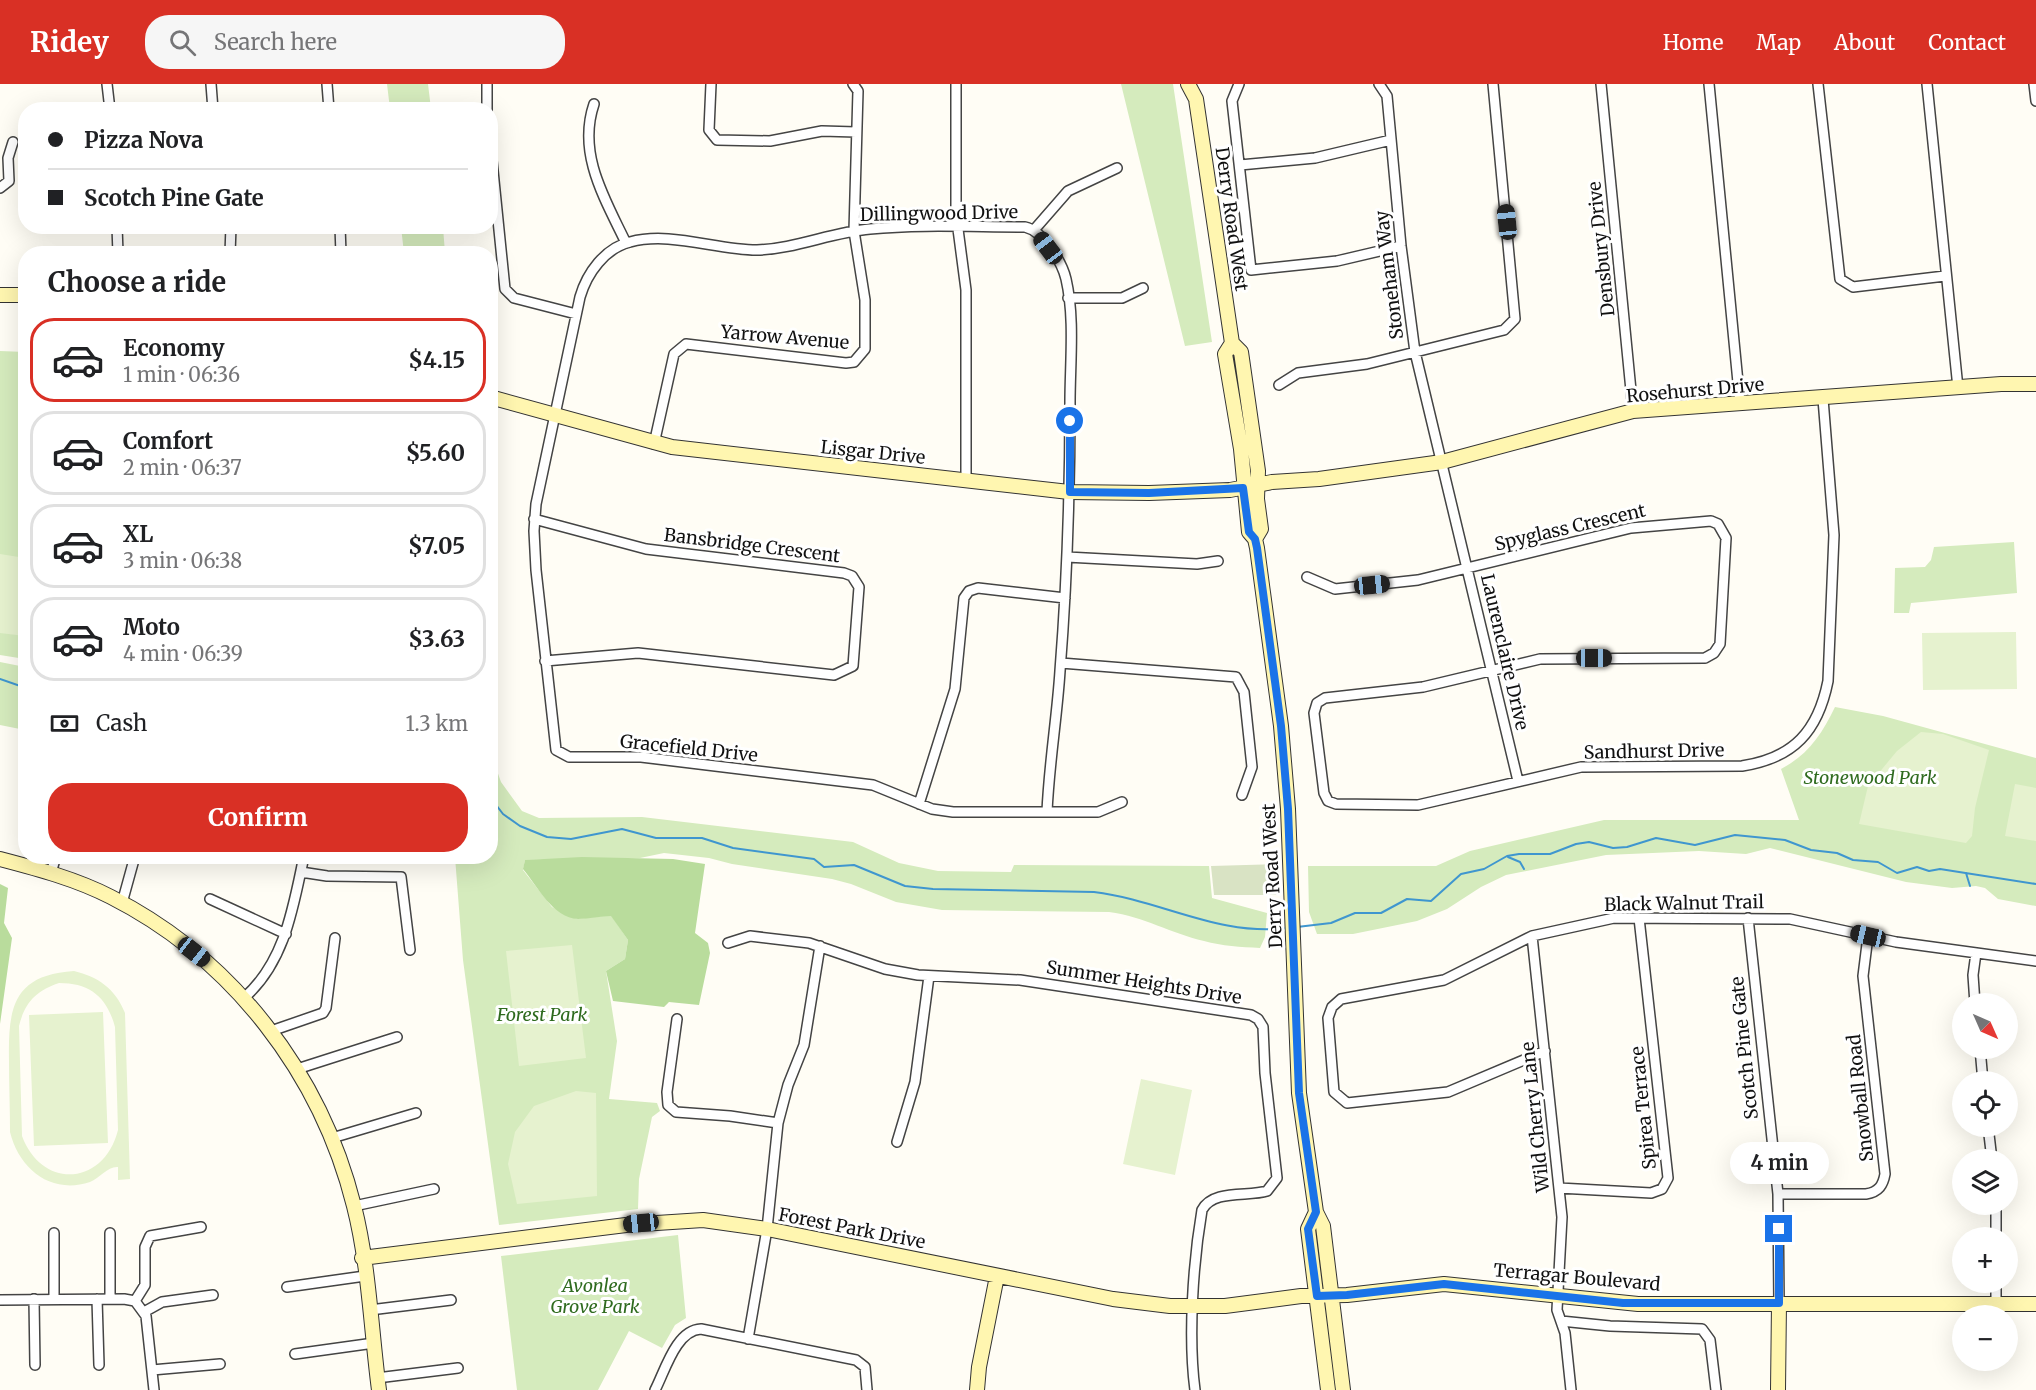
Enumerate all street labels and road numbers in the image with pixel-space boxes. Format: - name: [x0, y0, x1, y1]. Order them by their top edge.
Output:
- street label: Derry Road West: [1211, 146, 1253, 292]
- street label: Densbury Drive: [1582, 180, 1620, 318]
- street label: Dillingwood Drive: [860, 200, 1018, 226]
- street label: Stoneham Way: [1370, 209, 1408, 341]
- street label: Yarrow Avenue: [719, 320, 850, 354]
- street label: Rosehurst Drive: [1625, 373, 1765, 407]
- street label: Lisgar Drive: [820, 435, 926, 469]
- street label: Spyglass Crescent: [1492, 498, 1648, 556]
- street label: Bansbridge Crescent: [663, 523, 841, 567]
- street label: Laurenclaire Drive: [1476, 572, 1534, 732]
- street label: Gracefield Drive: [619, 729, 759, 767]
- street label: Sandhurst Drive: [1583, 738, 1725, 764]
- street label: Derry Road West: [1257, 803, 1287, 949]
- street label: Black Walnut Trail: [1604, 890, 1764, 916]
- street label: Summer Heights Drive: [1045, 955, 1243, 1009]
- street label: Scotch Pine Gate: [1725, 975, 1763, 1121]
- street label: Snowball Road: [1842, 1033, 1878, 1163]
- street label: Wild Cherry Lane: [1516, 1041, 1554, 1194]
- street label: Spirea Terrace: [1625, 1045, 1661, 1171]
- street label: Forest Park Drive: [777, 1202, 927, 1254]
- street label: Terragar Boulevard: [1493, 1258, 1662, 1296]

